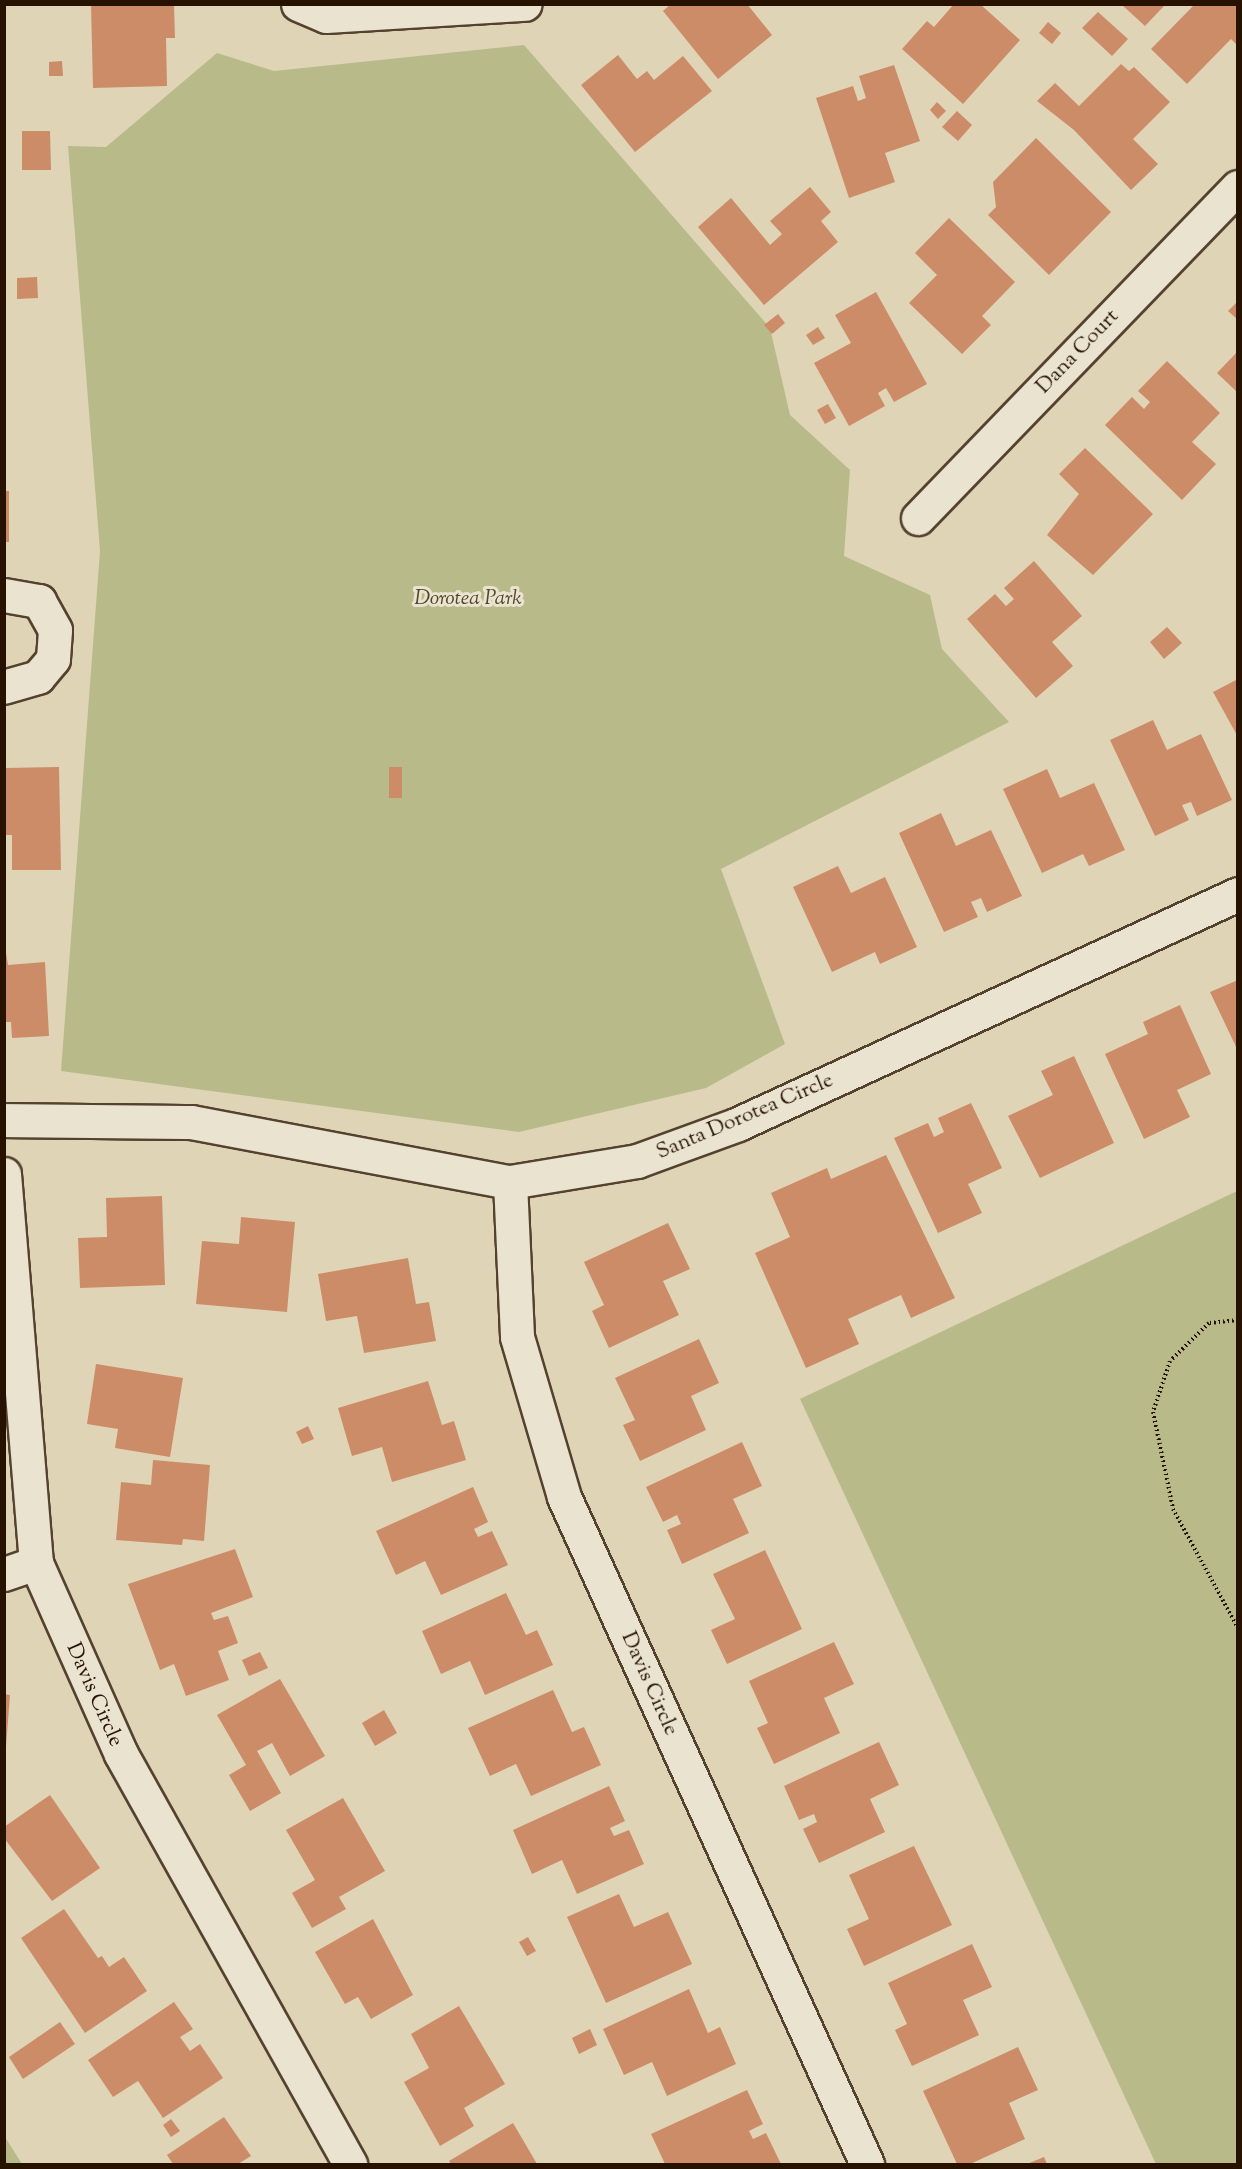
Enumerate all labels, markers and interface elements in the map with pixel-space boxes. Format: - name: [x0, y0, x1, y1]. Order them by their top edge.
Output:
- street label: Dana Court: [1031, 304, 1125, 400]
- park label: Dorotea Park: [414, 586, 522, 612]
- street label: Santa Dorotea Circle: [653, 1068, 837, 1166]
- street label: Davis Circle: [615, 1628, 683, 1740]
- street label: Davis Circle: [60, 1639, 128, 1751]

